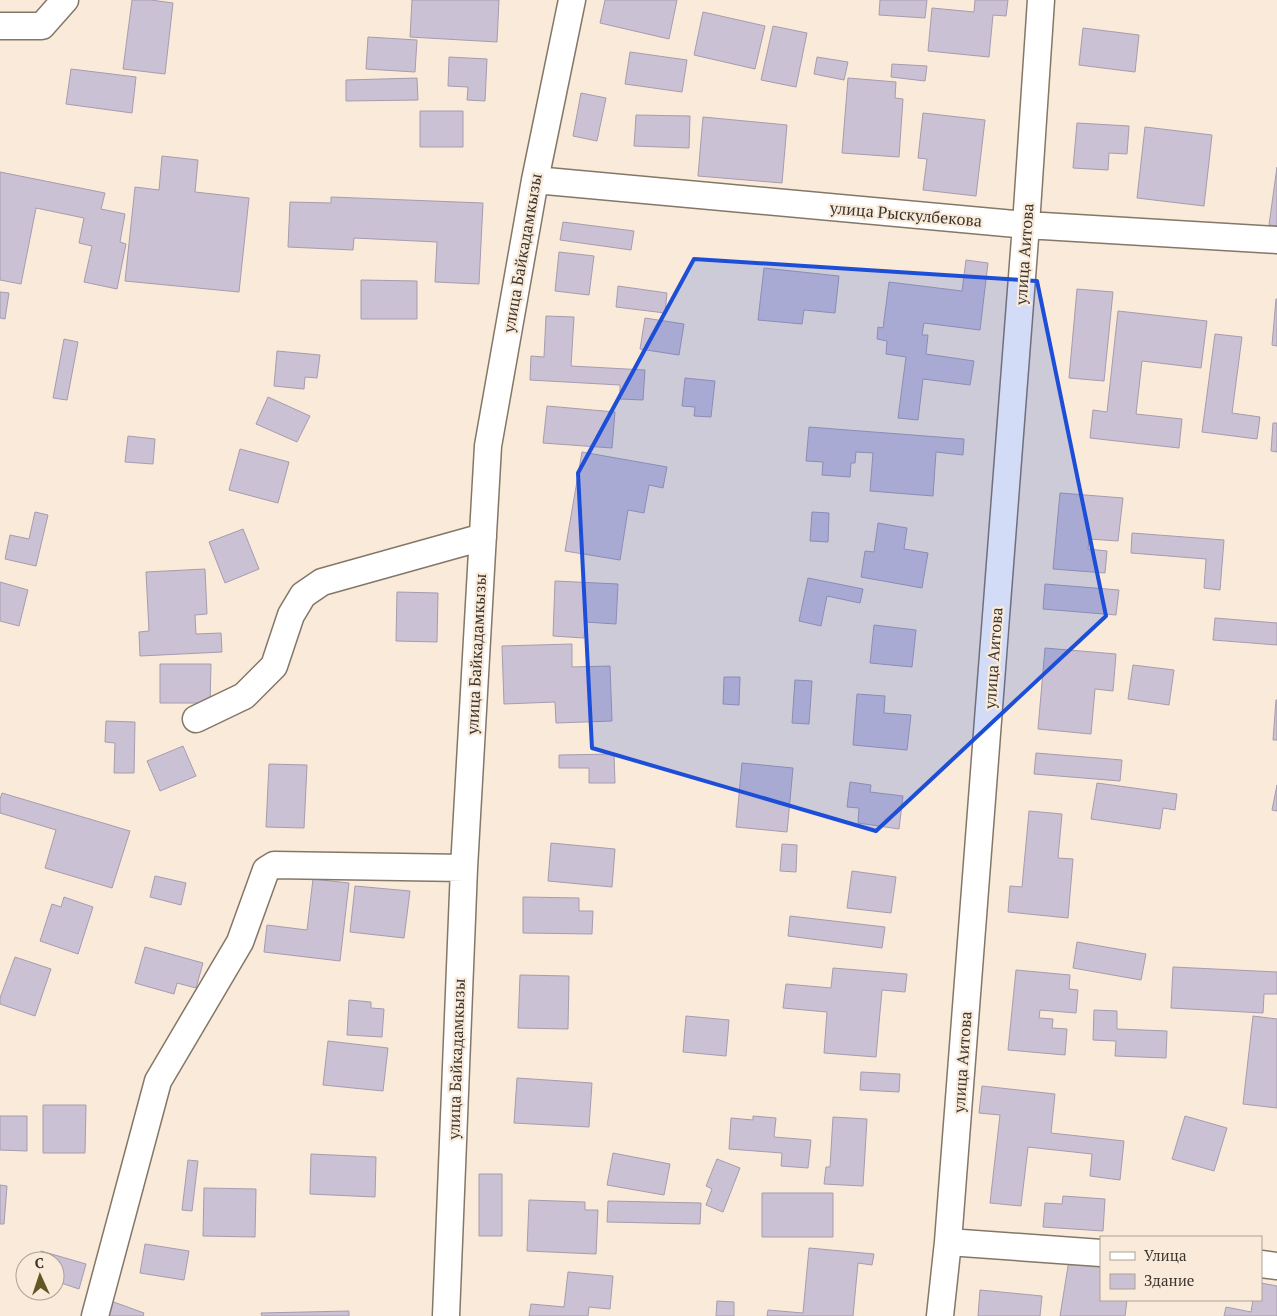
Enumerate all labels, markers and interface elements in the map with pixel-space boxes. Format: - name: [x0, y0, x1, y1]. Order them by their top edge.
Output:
- street label: улица Байкадамкызы: [497, 172, 547, 335]
- street label: улица Рыскулбекова: [828, 196, 983, 232]
- street label: улица Аитова: [1009, 203, 1039, 306]
- street label: улица Байкадамкызы: [461, 573, 491, 736]
- street label: улица Аитова: [978, 607, 1008, 710]
- street label: улица Байкадамкызы: [442, 978, 470, 1141]
- street label: улица Аитова: [947, 1011, 977, 1114]
- legend: [1100, 1236, 1262, 1301]
- text: Улица: [1144, 1245, 1187, 1265]
- north arrow: [15, 1251, 65, 1301]
- text: С: [34, 1253, 44, 1272]
- text: Здание: [1144, 1270, 1194, 1290]

